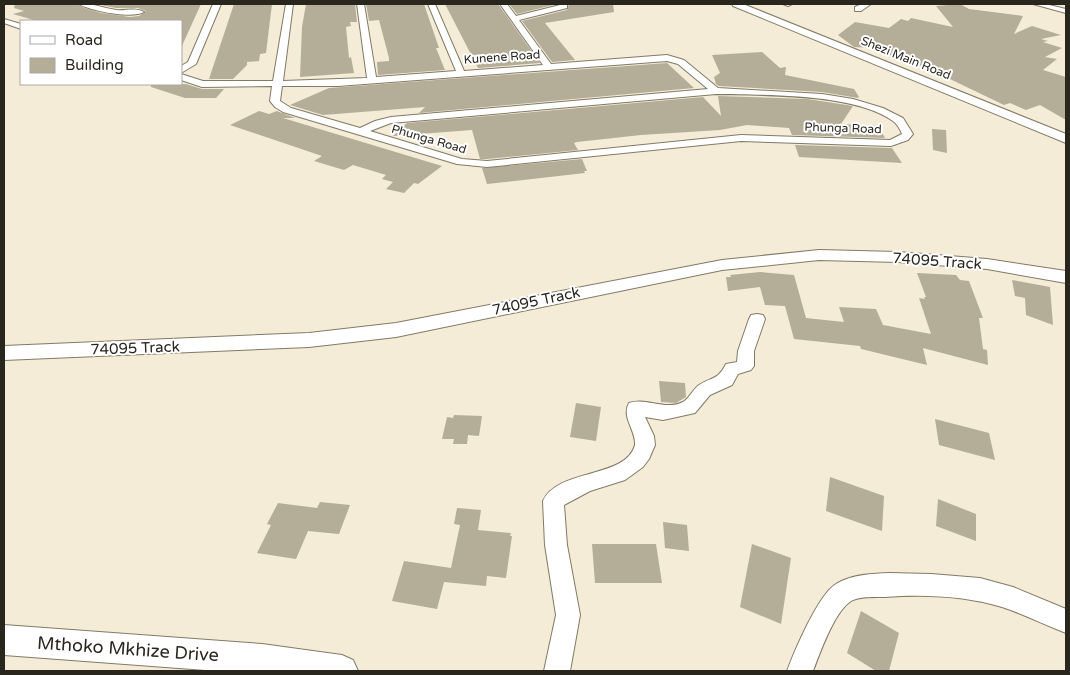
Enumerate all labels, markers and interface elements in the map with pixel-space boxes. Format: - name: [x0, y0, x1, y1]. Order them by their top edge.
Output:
- legend: [20, 20, 182, 85]
- text: Road: [65, 31, 103, 49]
- street label: Shezi Main Road: [859, 34, 953, 82]
- street label: Kunene Road: [463, 47, 541, 67]
- text: Building: [65, 56, 124, 74]
- street label: Phunga Road: [804, 120, 882, 136]
- street label: Phunga Road: [390, 122, 468, 156]
- street label: 74095 Track: [892, 249, 982, 273]
- street label: 74095 Track: [490, 283, 582, 319]
- street label: 74095 Track: [90, 337, 180, 359]
- street label: Mthoko Mkhize Drive: [37, 632, 219, 666]

